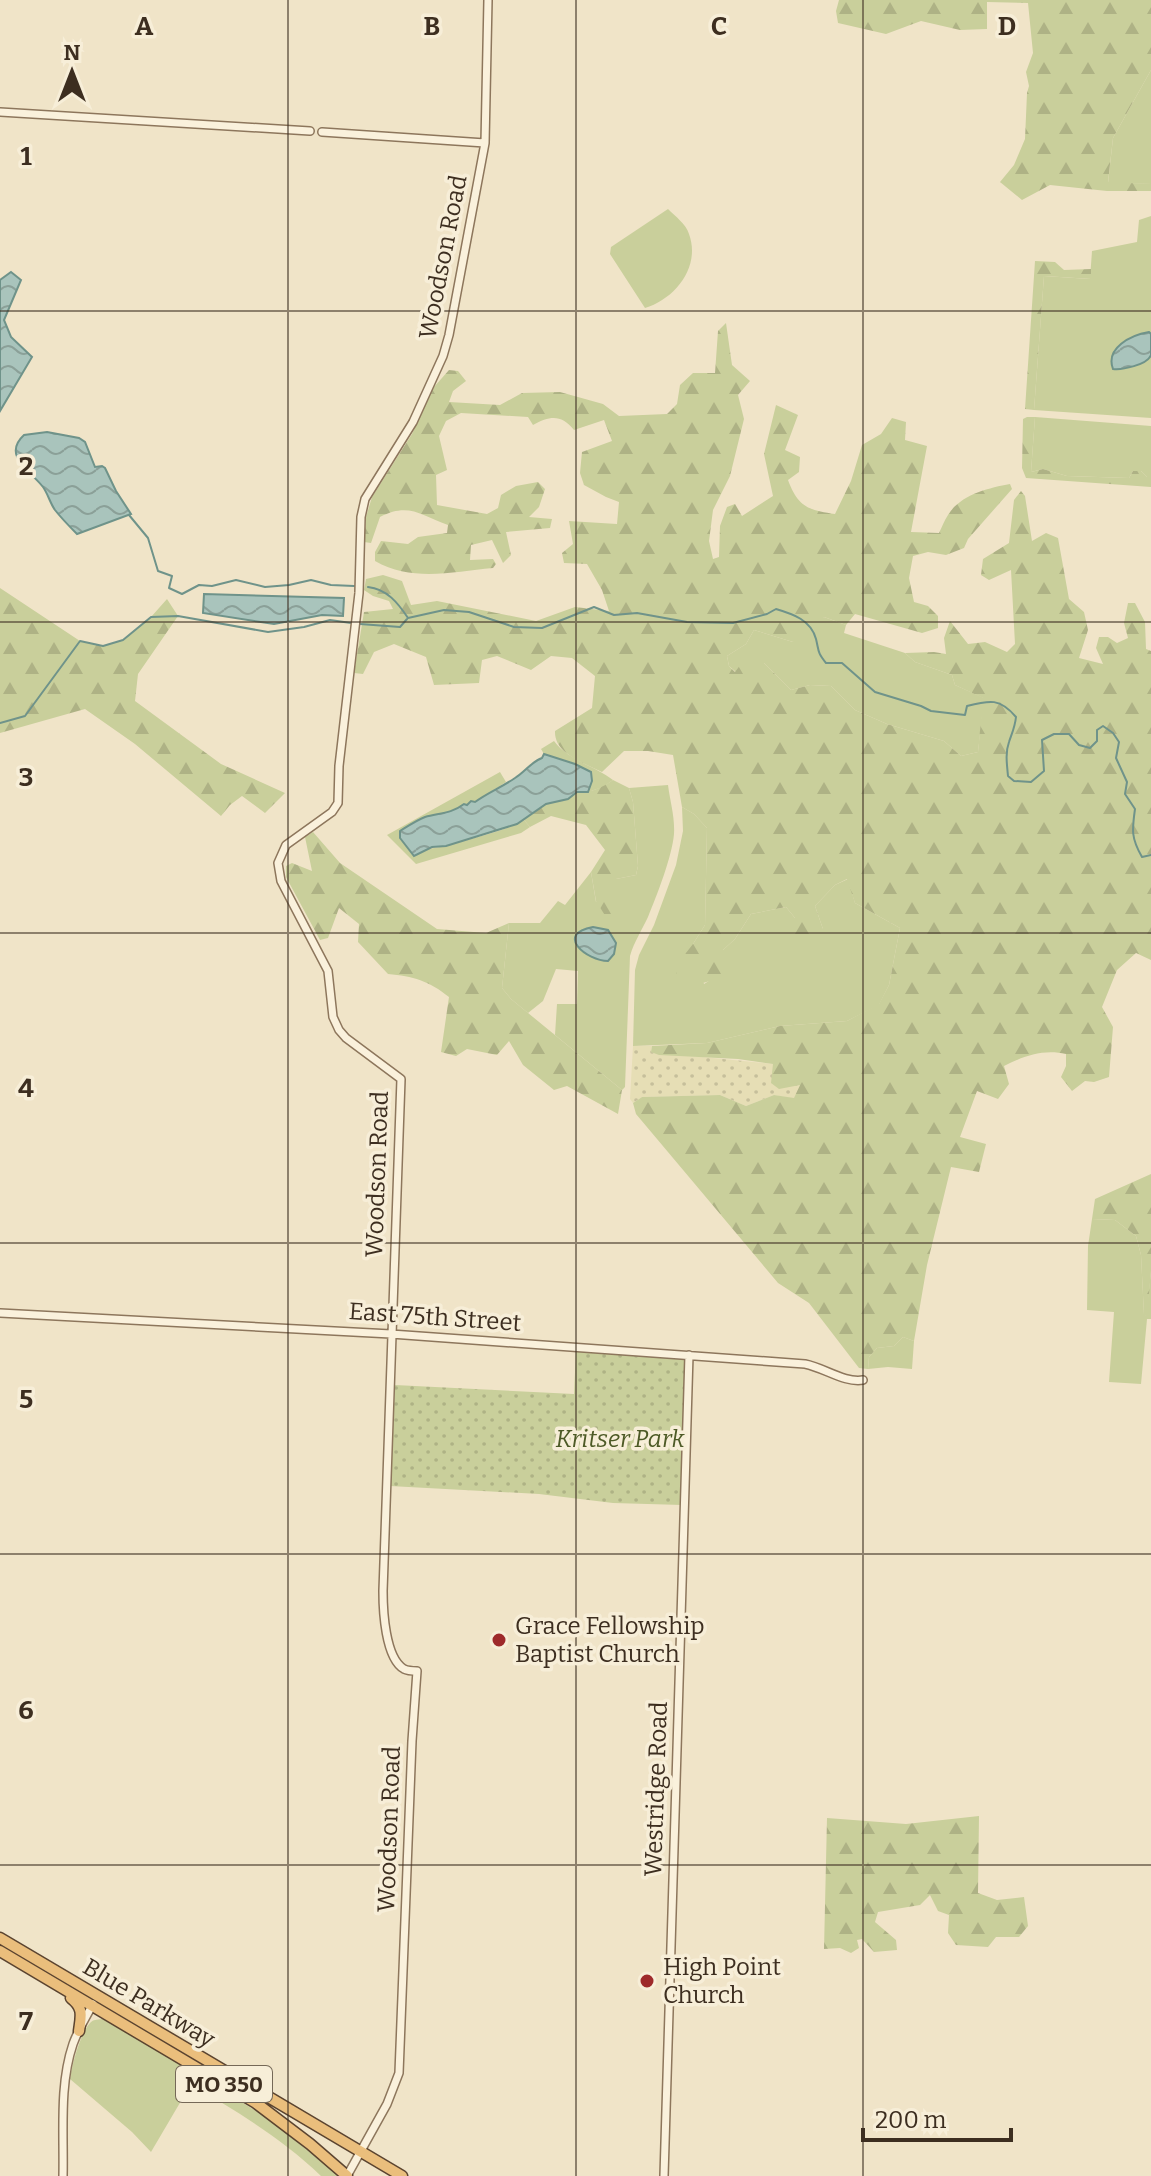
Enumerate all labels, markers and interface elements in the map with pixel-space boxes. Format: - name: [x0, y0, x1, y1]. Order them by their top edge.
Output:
- text: A: [135, 11, 154, 42]
- text: B: [424, 11, 440, 42]
- text: C: [711, 11, 727, 42]
- text: D: [998, 11, 1016, 42]
- north arrow: [32, 32, 112, 112]
- text: N: [64, 39, 81, 66]
- text: 1: [20, 141, 32, 172]
- street label: Woodson Road: [413, 173, 473, 341]
- text: 2: [19, 451, 33, 482]
- text: 3: [19, 762, 33, 793]
- text: 4: [18, 1073, 34, 1104]
- street label: Woodson Road: [360, 1090, 394, 1258]
- street label: East 75th Street: [348, 1297, 523, 1337]
- text: 5: [19, 1384, 33, 1415]
- park label: Kritser Park: [556, 1425, 685, 1453]
- place label: Grace Fellowship Baptist Church: [515, 1612, 705, 1668]
- marker: Grace Fellowship Baptist Church: [490, 1631, 508, 1649]
- text: 6: [18, 1695, 34, 1726]
- street label: Westridge Road: [639, 1701, 673, 1877]
- street label: Woodson Road: [372, 1745, 406, 1913]
- street label: Blue Parkway: [78, 1953, 220, 2054]
- place label: High Point Church: [663, 1953, 781, 2009]
- marker: High Point Church: [638, 1972, 656, 1990]
- text: 7: [19, 2006, 33, 2037]
- road number: MO 350: [176, 2066, 272, 2102]
- scale bar: [863, 2092, 1011, 2142]
- text: 200 m: [875, 2106, 947, 2134]

